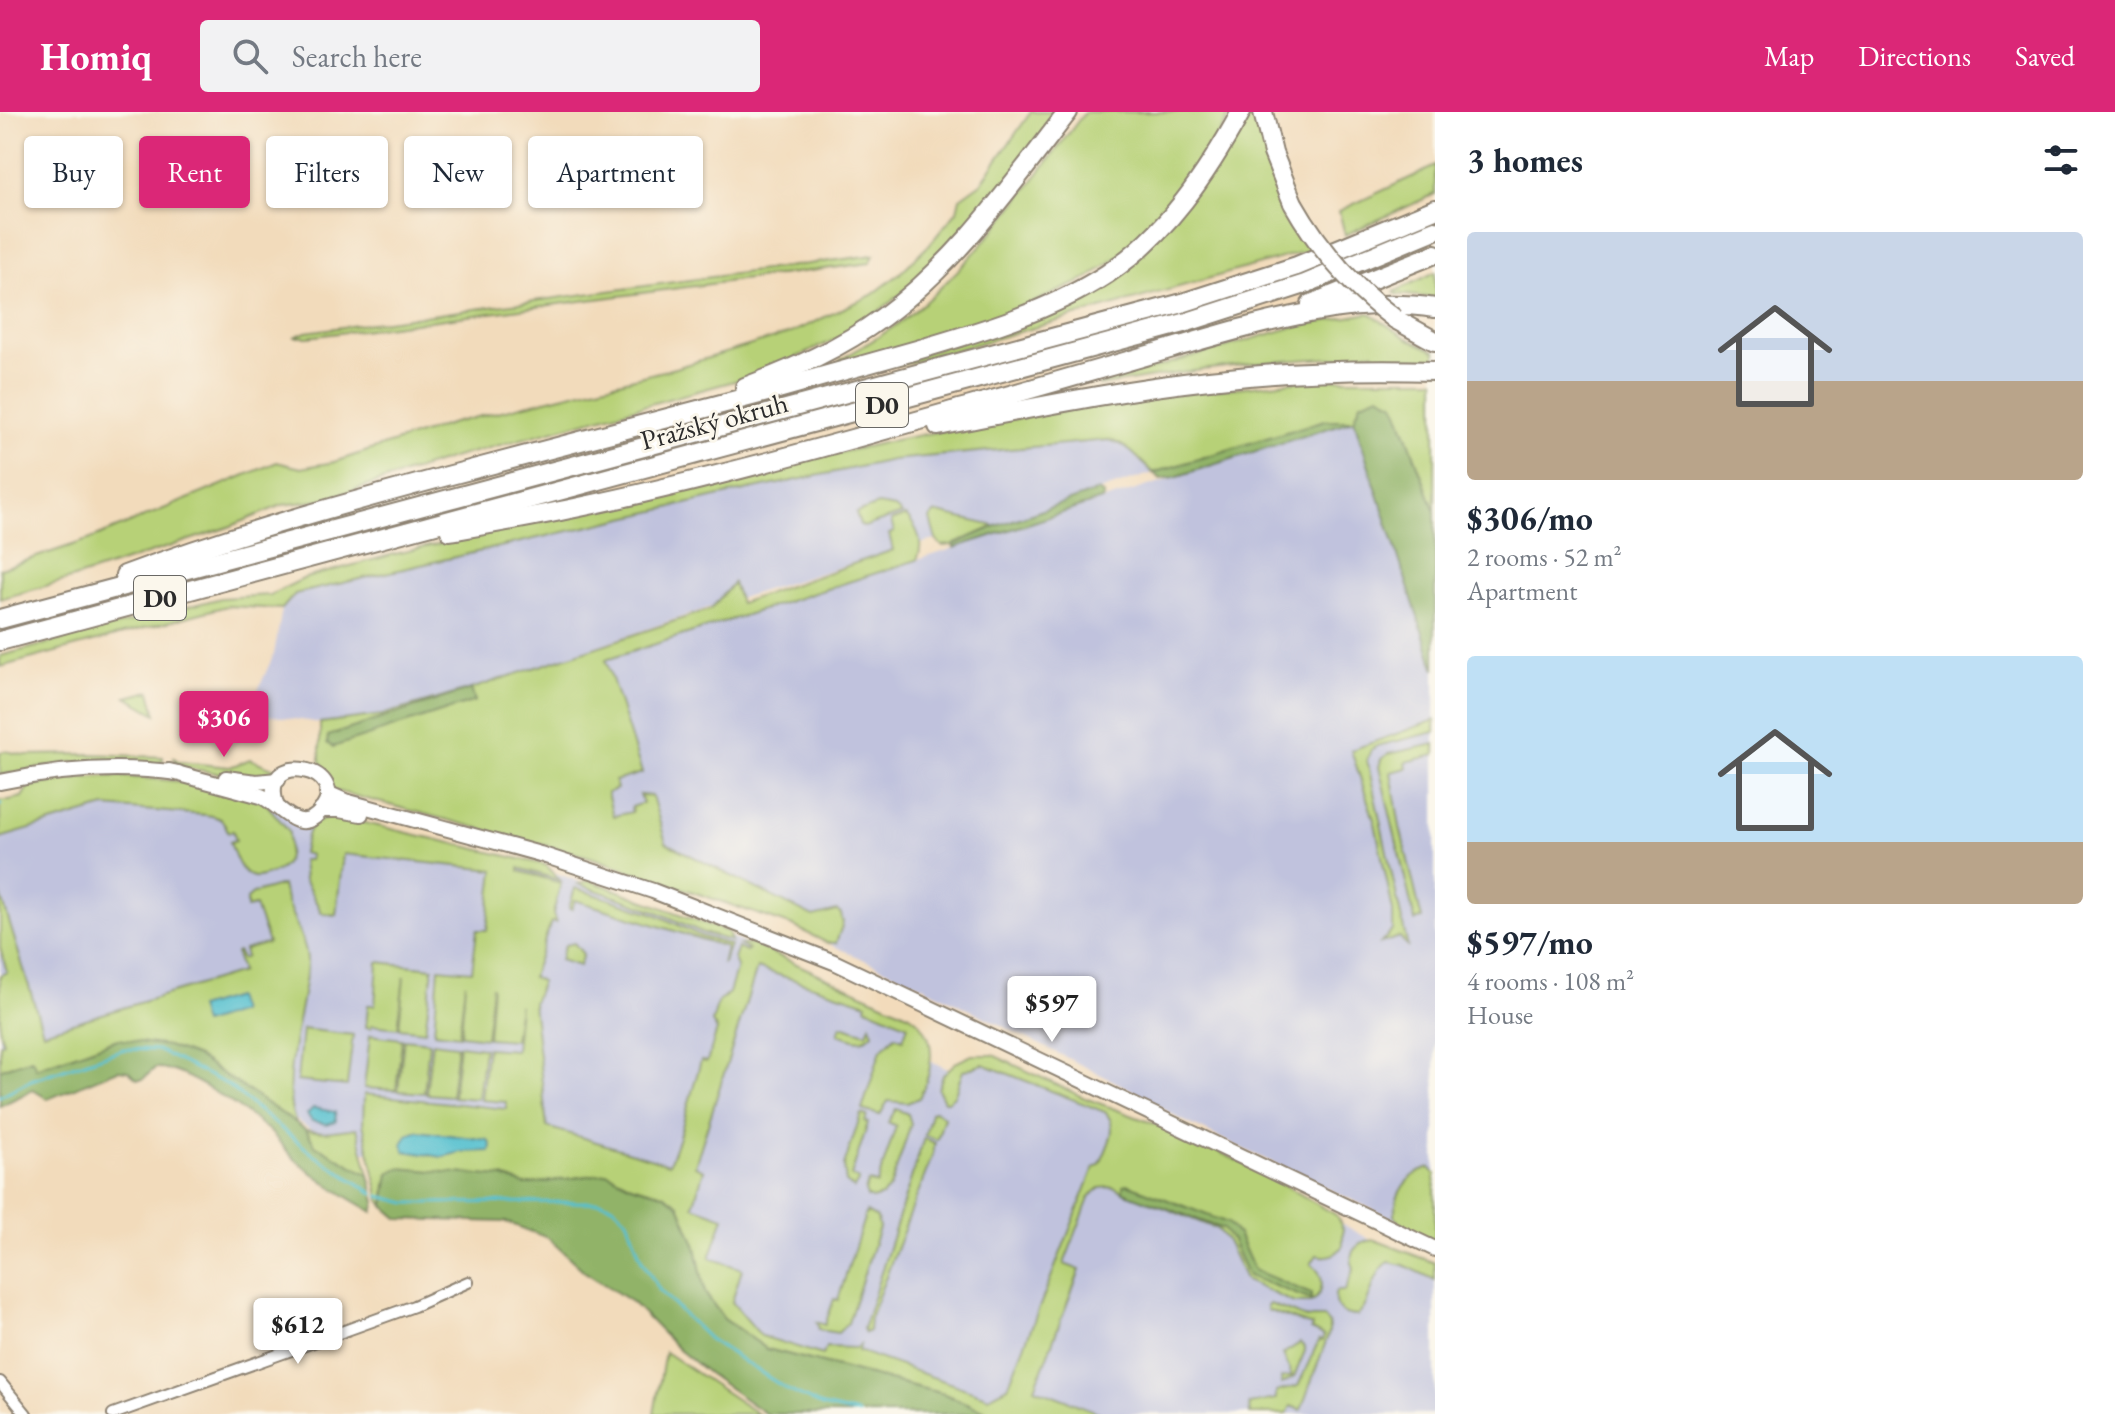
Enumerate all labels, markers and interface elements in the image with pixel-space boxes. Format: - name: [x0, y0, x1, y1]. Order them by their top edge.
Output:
- search box: [200, 20, 760, 92]
- text: Homiq: [40, 32, 152, 81]
- icon: search: [228, 34, 272, 78]
- text: Search here: [292, 37, 422, 76]
- text: Map: [1764, 38, 1814, 74]
- text: Directions: [1858, 38, 1971, 74]
- text: Saved: [2015, 38, 2075, 74]
- chip: Buy: [24, 136, 123, 208]
- chip: Rent: [139, 136, 250, 208]
- chip: Filters: [266, 136, 388, 208]
- chip: New: [404, 136, 512, 208]
- chip: Apartment: [528, 136, 703, 208]
- text: 3 homes: [1467, 138, 1583, 182]
- icon: filters: [2039, 138, 2083, 182]
- icon: home: [1703, 284, 1847, 428]
- road number: D0: [856, 383, 908, 427]
- street label: Pražský okruh: [636, 384, 792, 458]
- text: $306/mo: [1467, 496, 1593, 540]
- text: 2 rooms · 52 m²: [1467, 540, 1622, 574]
- text: Apartment: [1467, 574, 1577, 608]
- road number: D0: [134, 576, 186, 620]
- pin: $306: [177, 691, 271, 759]
- text: $306: [197, 700, 251, 734]
- icon: home: [1703, 708, 1847, 852]
- text: $597/mo: [1467, 920, 1593, 964]
- text: 4 rooms · 108 m²: [1467, 964, 1634, 998]
- pin: $597: [1005, 976, 1099, 1044]
- text: $597: [1025, 985, 1079, 1019]
- text: House: [1467, 998, 1533, 1032]
- pin: $612: [251, 1298, 345, 1366]
- text: $612: [271, 1307, 325, 1341]

